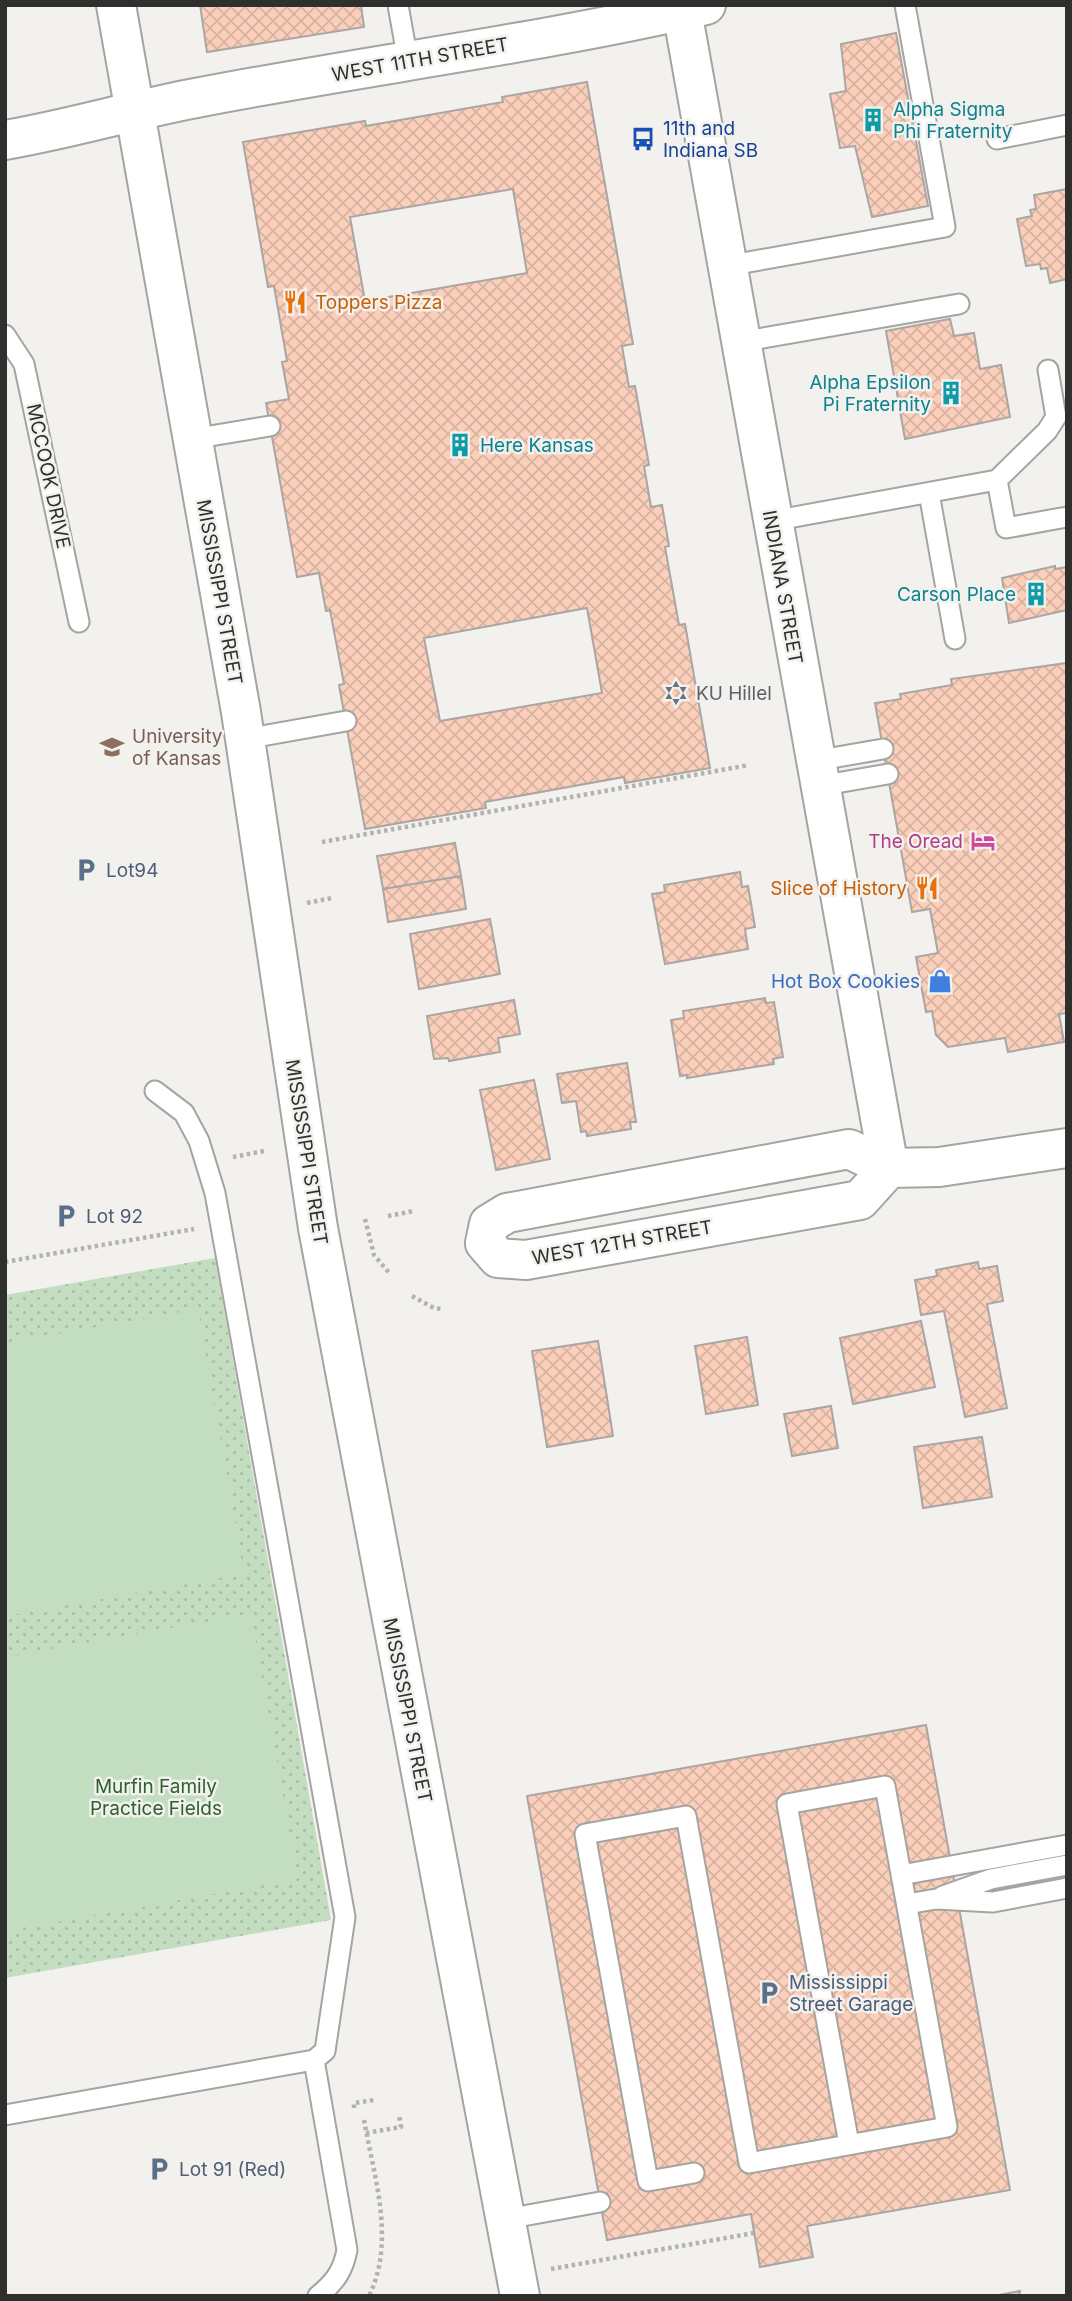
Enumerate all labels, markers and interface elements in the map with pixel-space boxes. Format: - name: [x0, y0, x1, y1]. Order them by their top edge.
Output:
- street label: WEST 11TH STREET: [330, 33, 510, 86]
- place label: Alpha Sigma Phi Fraternity: [893, 98, 1013, 143]
- building icon: Alpha Sigma Phi Fraternity: [859, 106, 887, 134]
- place label: 11th and Indiana SB: [663, 117, 758, 162]
- bus stop icon: 11th and Indiana SB: [629, 125, 657, 153]
- restaurant icon: Toppers Pizza: [281, 288, 309, 316]
- place label: Toppers Pizza: [315, 291, 442, 314]
- place label: Alpha Epsilon Pi Fraternity: [810, 371, 931, 416]
- building icon: Alpha Epsilon Pi Fraternity: [937, 379, 965, 407]
- street label: MCCOOK DRIVE: [22, 401, 75, 551]
- building icon: Here Kansas: [446, 431, 474, 459]
- place label: Here Kansas: [480, 434, 594, 457]
- street label: MISSISSIPPI STREET: [192, 498, 247, 687]
- street label: INDIANA STREET: [758, 508, 807, 666]
- building icon: Carson Place: [1022, 580, 1050, 608]
- place label: Carson Place: [897, 583, 1016, 606]
- synagogue icon: KU Hillel: [662, 679, 690, 707]
- place label: KU Hillel: [696, 682, 772, 705]
- place label: University of Kansas: [132, 725, 223, 770]
- school or university icon: University of Kansas: [98, 733, 126, 761]
- hotel icon: The Oread: [969, 827, 997, 855]
- place label: The Oread: [868, 830, 963, 853]
- parking icon: Lot94: [72, 856, 100, 884]
- place label: Lot94: [106, 859, 158, 882]
- restaurant icon: Slice of History: [913, 874, 941, 902]
- place label: Slice of History: [770, 877, 907, 900]
- shop icon: Hot Box Cookies: [926, 967, 954, 995]
- place label: Hot Box Cookies: [771, 970, 920, 993]
- street label: MISSISSIPPI STREET: [280, 1058, 333, 1247]
- parking icon: Lot 92: [52, 1202, 80, 1230]
- place label: Lot 92: [86, 1205, 143, 1228]
- street label: WEST 12TH STREET: [530, 1215, 714, 1270]
- street label: MISSISSIPPI STREET: [378, 1616, 437, 1804]
- park label: Murfin Family Practice Fields: [90, 1775, 222, 1820]
- place label: Mississippi Street Garage: [789, 1971, 913, 2016]
- parking icon: Mississippi Street Garage: [755, 1979, 783, 2007]
- parking icon: Lot 91 (Red): [145, 2155, 173, 2183]
- place label: Lot 91 (Red): [179, 2158, 286, 2181]

